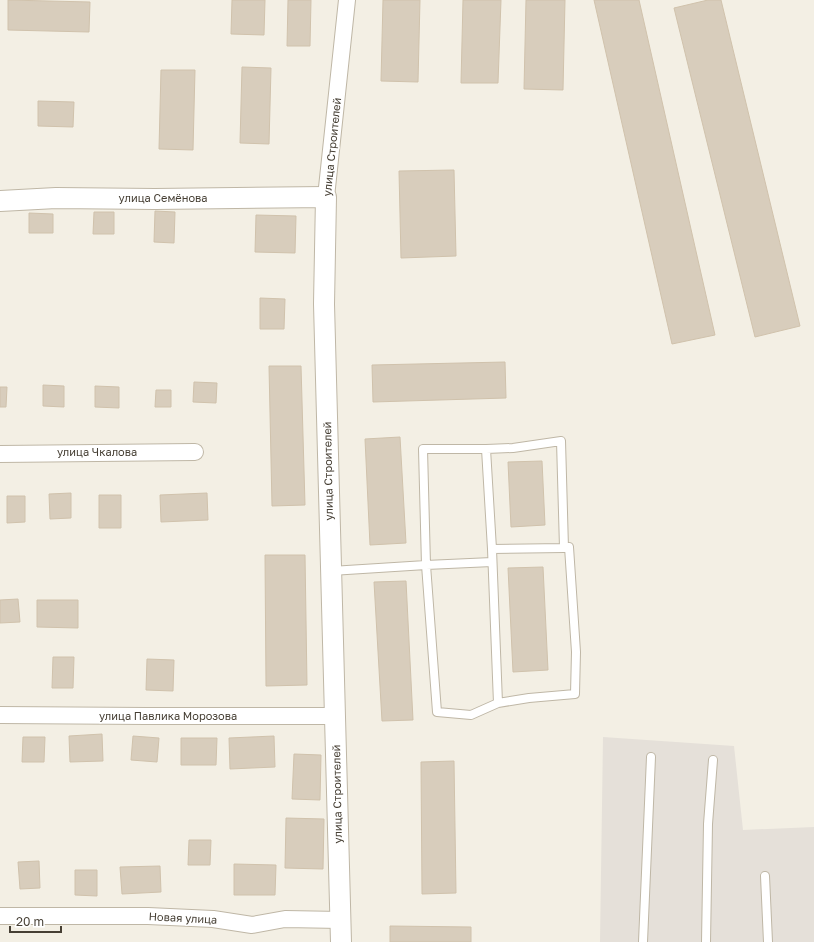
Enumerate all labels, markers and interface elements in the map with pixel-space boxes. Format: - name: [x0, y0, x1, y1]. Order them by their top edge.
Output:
- street label: улица Строителей: [320, 97, 343, 197]
- street label: улица Семёнова: [119, 191, 207, 204]
- street label: улица Строителей: [320, 421, 335, 521]
- street label: улица Чкалова: [57, 445, 137, 458]
- street label: улица Павлика Морозова: [99, 709, 237, 722]
- street label: улица Строителей: [329, 744, 344, 844]
- scale bar: [10, 908, 61, 934]
- street label: Новая улица: [148, 909, 218, 926]
- text: 20 m: [16, 914, 44, 929]

